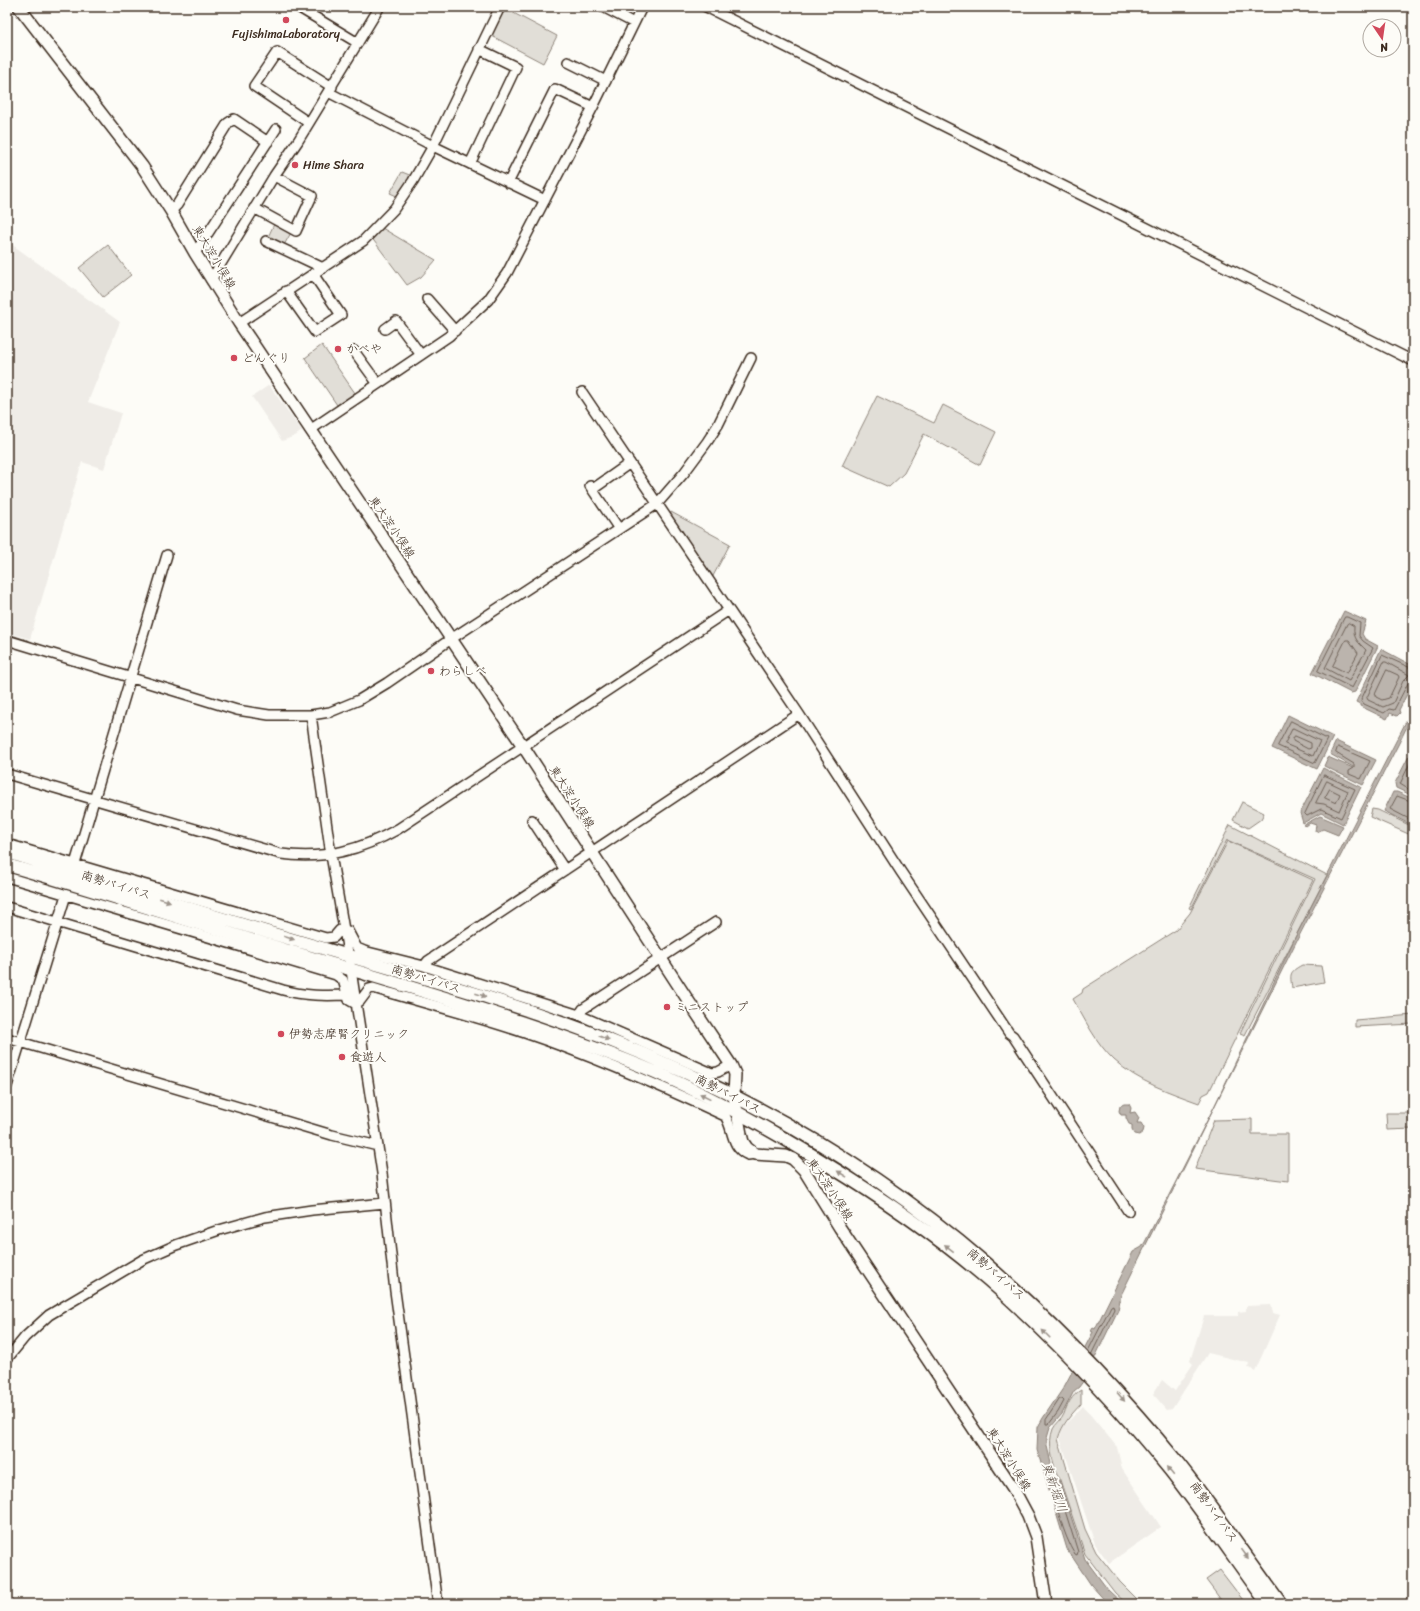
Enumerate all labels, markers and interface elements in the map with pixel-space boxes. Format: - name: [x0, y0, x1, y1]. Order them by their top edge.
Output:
- marker: FujishimaLaboratory: [281, 15, 291, 25]
- north arrow: [1362, 18, 1402, 58]
- place label: FujishimaLaboratory: [232, 23, 341, 45]
- text: N: [1378, 37, 1391, 57]
- place label: Hime Shara: [303, 154, 364, 176]
- marker: Hime Shara: [290, 160, 300, 170]
- street label: 東大淀小俣線: [186, 220, 242, 294]
- place label: かべや: [346, 338, 382, 360]
- marker: かべや: [333, 344, 343, 354]
- place label: どんぐり: [242, 347, 290, 369]
- marker: どんぐり: [229, 353, 239, 363]
- street label: 東大淀小俣線: [363, 491, 421, 563]
- place label: わらしべ: [439, 660, 487, 682]
- marker: わらしべ: [426, 666, 436, 676]
- street label: 東大淀小俣線: [543, 761, 601, 833]
- street label: 南勢バイパス: [78, 864, 154, 906]
- one-way arrow: [159, 898, 171, 904]
- one-way arrow: [283, 936, 295, 942]
- street label: 南勢バイパス: [388, 958, 464, 1000]
- one-way arrow: [475, 993, 487, 999]
- place label: ミニストップ: [675, 996, 748, 1018]
- marker: ミニストップ: [662, 1002, 672, 1012]
- place label: 伊勢志摩腎クリニック: [289, 1023, 409, 1045]
- marker: 伊勢志摩腎クリニック: [276, 1029, 286, 1039]
- one-way arrow: [598, 1035, 610, 1041]
- place label: 食遊人: [350, 1046, 386, 1068]
- marker: 食遊人: [337, 1052, 347, 1062]
- street label: 南勢バイパス: [691, 1068, 765, 1120]
- one-way arrow: [699, 1093, 711, 1099]
- street label: 東大淀小俣線: [801, 1153, 859, 1225]
- one-way arrow: [836, 1170, 848, 1177]
- street label: 南勢バイパス: [962, 1242, 1030, 1306]
- one-way arrow: [943, 1244, 954, 1253]
- one-way arrow: [1041, 1329, 1051, 1339]
- one-way arrow: [1117, 1391, 1126, 1402]
- street label: 東大淀小俣線: [981, 1423, 1037, 1495]
- water label: 東新堀川: [1035, 1459, 1074, 1515]
- one-way arrow: [1166, 1465, 1175, 1476]
- street label: 南勢バイパス: [1184, 1477, 1244, 1547]
- one-way arrow: [1241, 1548, 1249, 1559]

